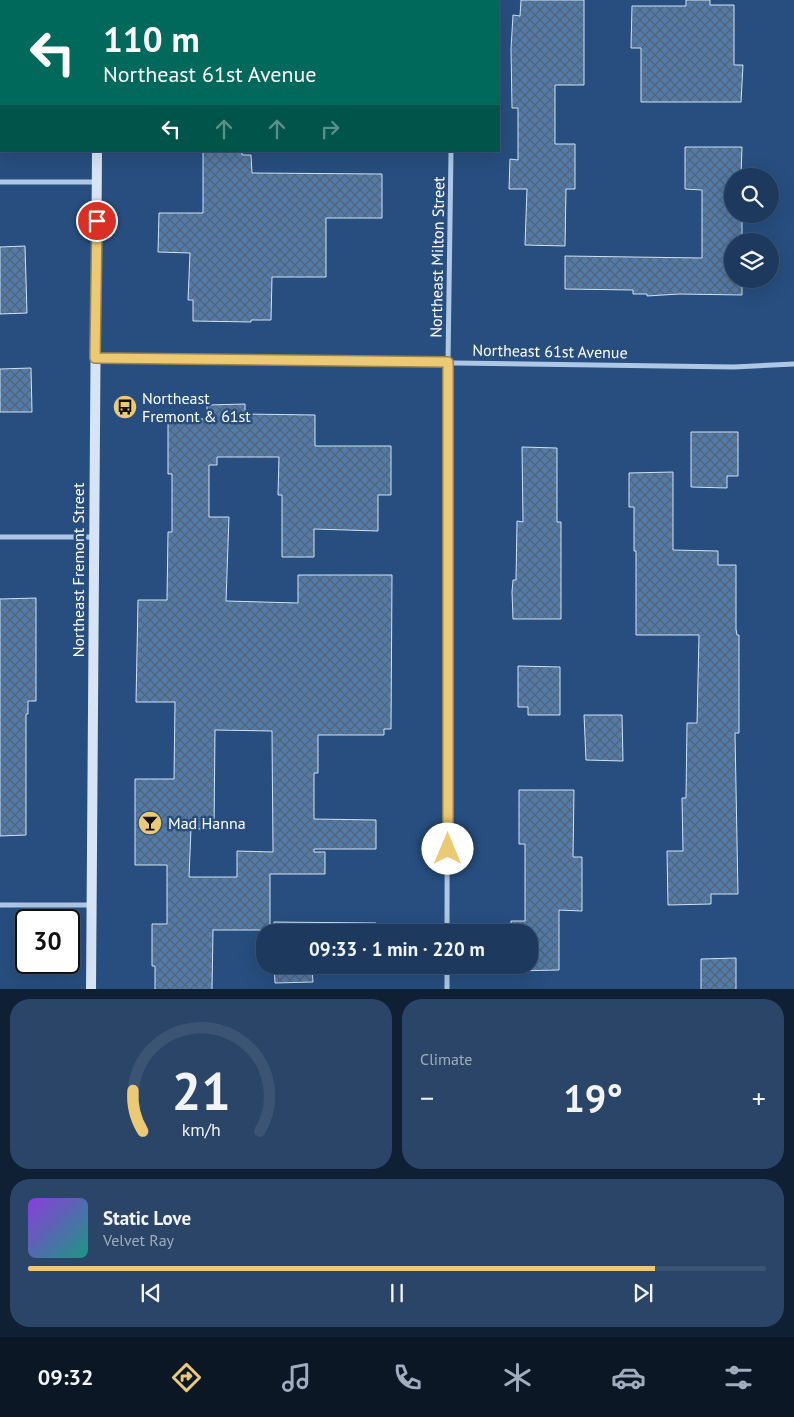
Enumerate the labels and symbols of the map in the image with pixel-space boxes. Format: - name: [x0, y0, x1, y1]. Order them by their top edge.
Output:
- street label: Northeast Milton Street: [426, 176, 448, 338]
- pin: [76, 200, 118, 242]
- street label: Northeast 61st Avenue: [472, 340, 628, 362]
- place label: Northeast Fremont & 61st: [142, 388, 251, 426]
- bus stop icon: Northeast Fremont & 61st: [112, 394, 138, 420]
- street label: Northeast Fremont Street: [68, 482, 88, 657]
- bar icon: Mad Hanna: [137, 810, 163, 836]
- place label: Mad Hanna: [168, 813, 246, 833]
- position arrow: [421, 822, 473, 874]
- speed limit sign: 30: [15, 909, 80, 974]

